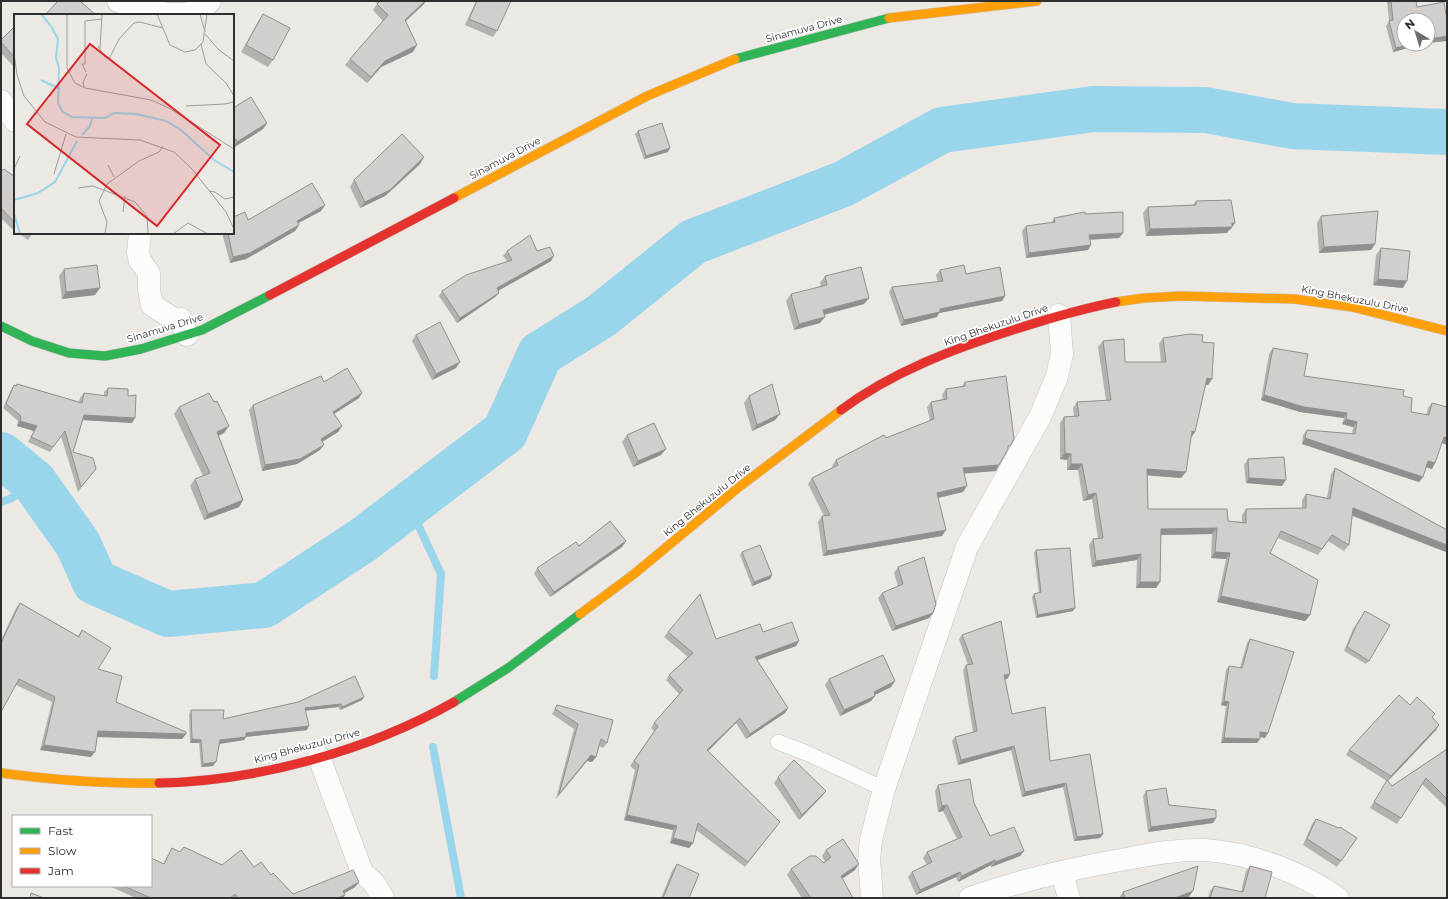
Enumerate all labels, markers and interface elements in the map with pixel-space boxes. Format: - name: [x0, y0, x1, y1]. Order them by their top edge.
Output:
- north arrow: [1396, 12, 1436, 52]
- street label: Sinamuva Drive: [764, 13, 844, 45]
- inset map: [14, 14, 234, 234]
- text: N: [1402, 16, 1418, 32]
- street label: Sinamuva Drive: [467, 134, 543, 182]
- street label: King Bhekuzulu Drive: [1300, 282, 1410, 316]
- street label: King Bhekuzulu Drive: [942, 301, 1050, 349]
- street label: Sinamuva Drive: [125, 310, 205, 346]
- street label: King Bhekuzulu Drive: [661, 461, 753, 539]
- street label: King Bhekuzulu Drive: [253, 726, 361, 766]
- legend: [12, 815, 152, 887]
- text: Fast: [48, 823, 73, 838]
- text: Slow: [48, 843, 77, 858]
- text: Jam: [47, 863, 74, 878]

